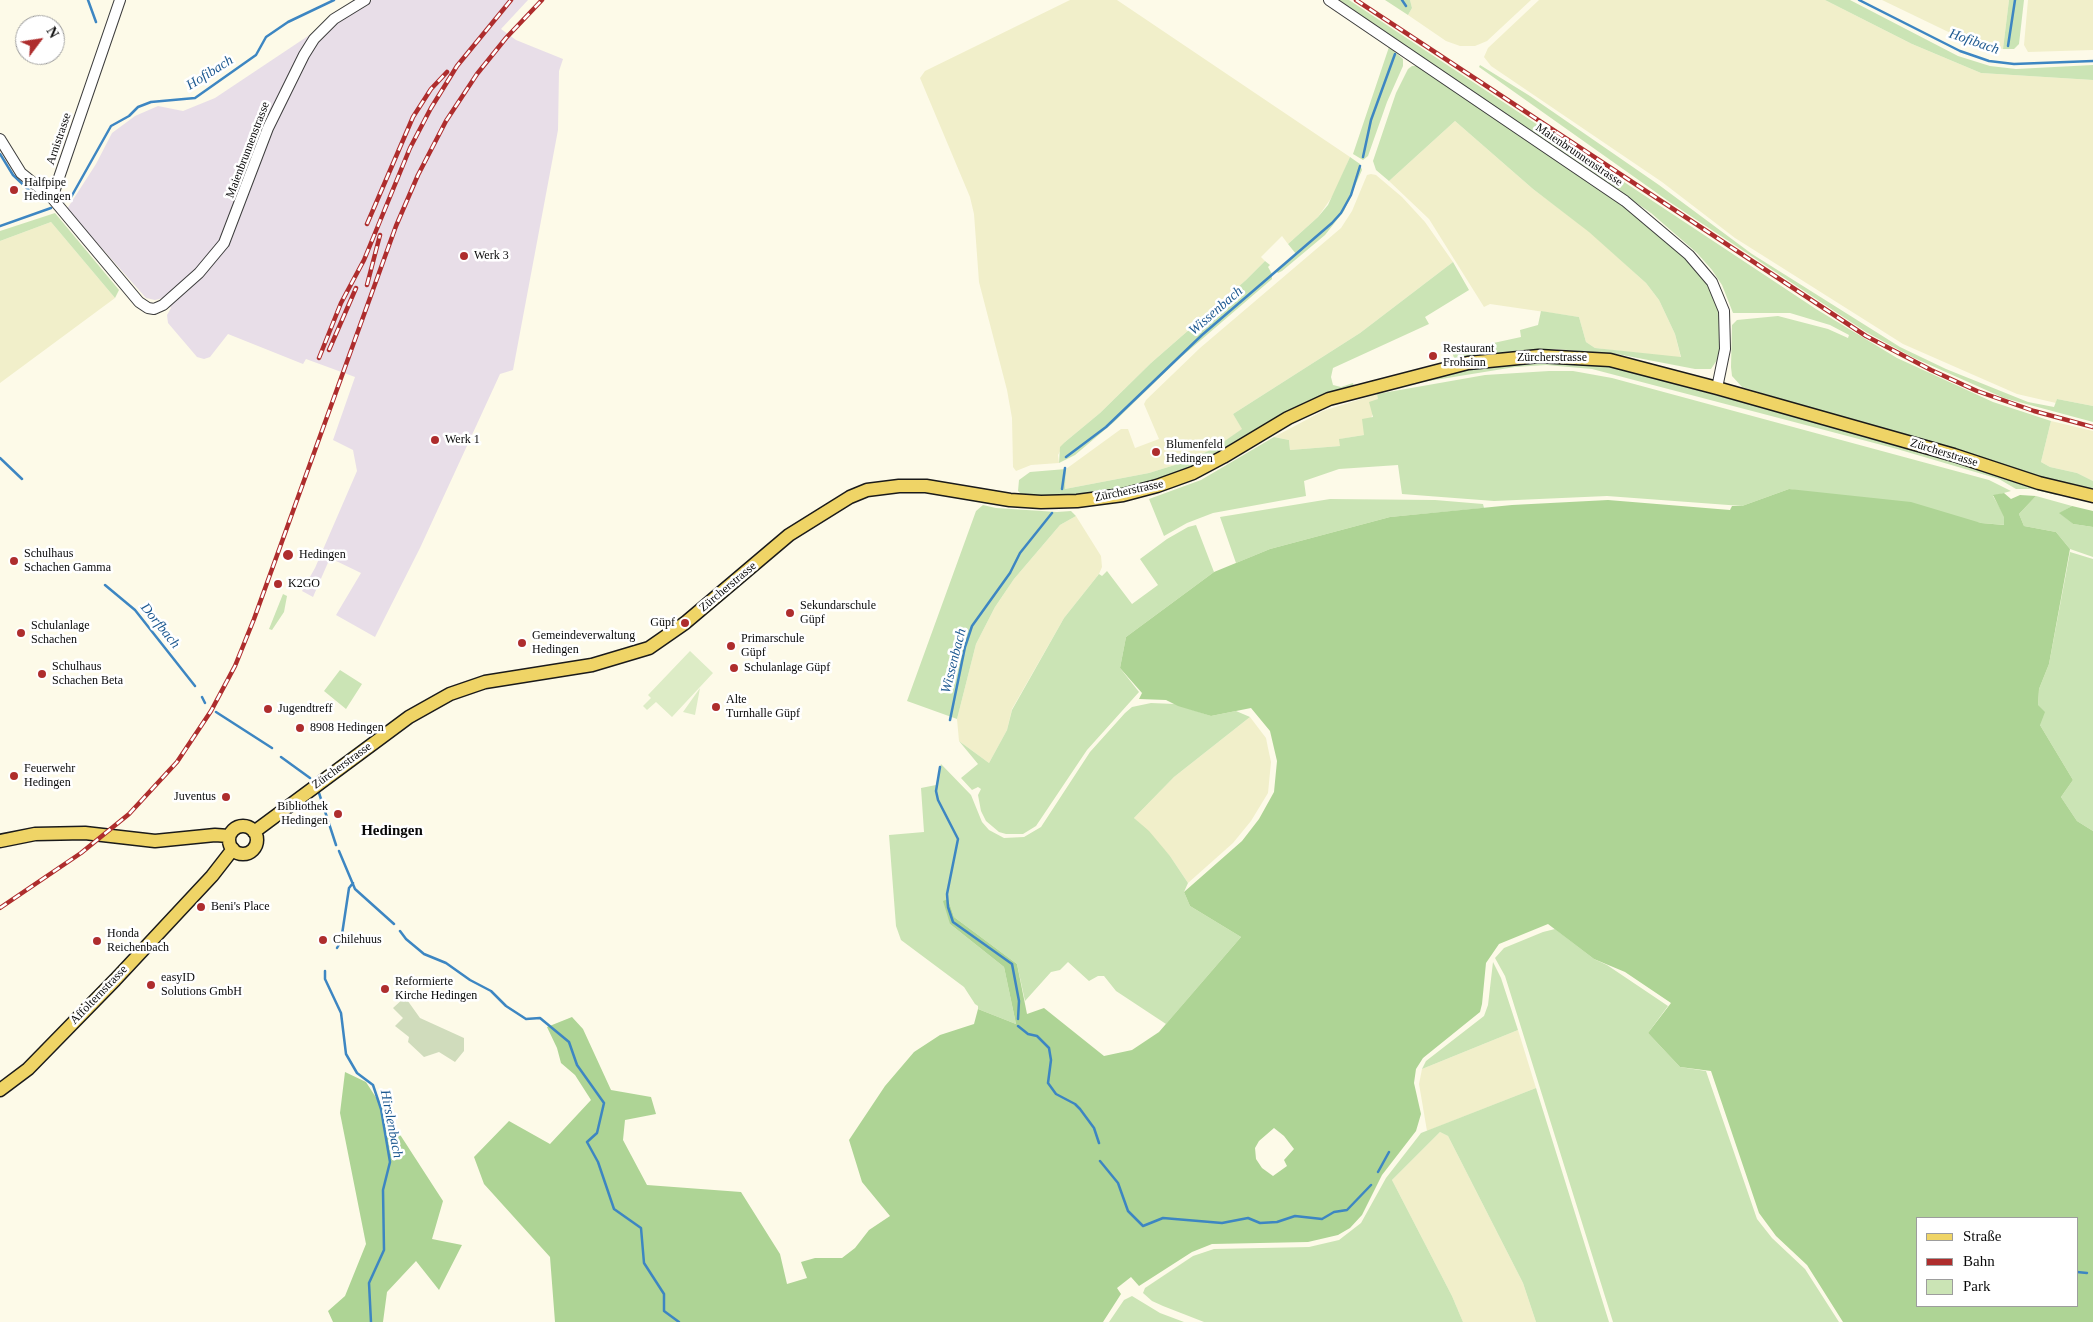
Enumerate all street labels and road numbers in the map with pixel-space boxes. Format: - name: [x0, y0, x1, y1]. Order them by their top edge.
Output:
- street label: Maienbrunnenstrasse: [223, 100, 273, 200]
- street label: Arnistrasse: [43, 111, 75, 167]
- street label: Maienbrunnenstrasse: [1533, 121, 1625, 189]
- street label: Zürcherstrasse: [1517, 351, 1587, 365]
- street label: Zürcherstrasse: [1908, 436, 1980, 470]
- street label: Zürcherstrasse: [1093, 477, 1165, 505]
- street label: Zürcherstrasse: [697, 559, 759, 615]
- street label: Zürcherstrasse: [309, 740, 375, 792]
- street label: Affolternstrasse: [67, 963, 131, 1027]

